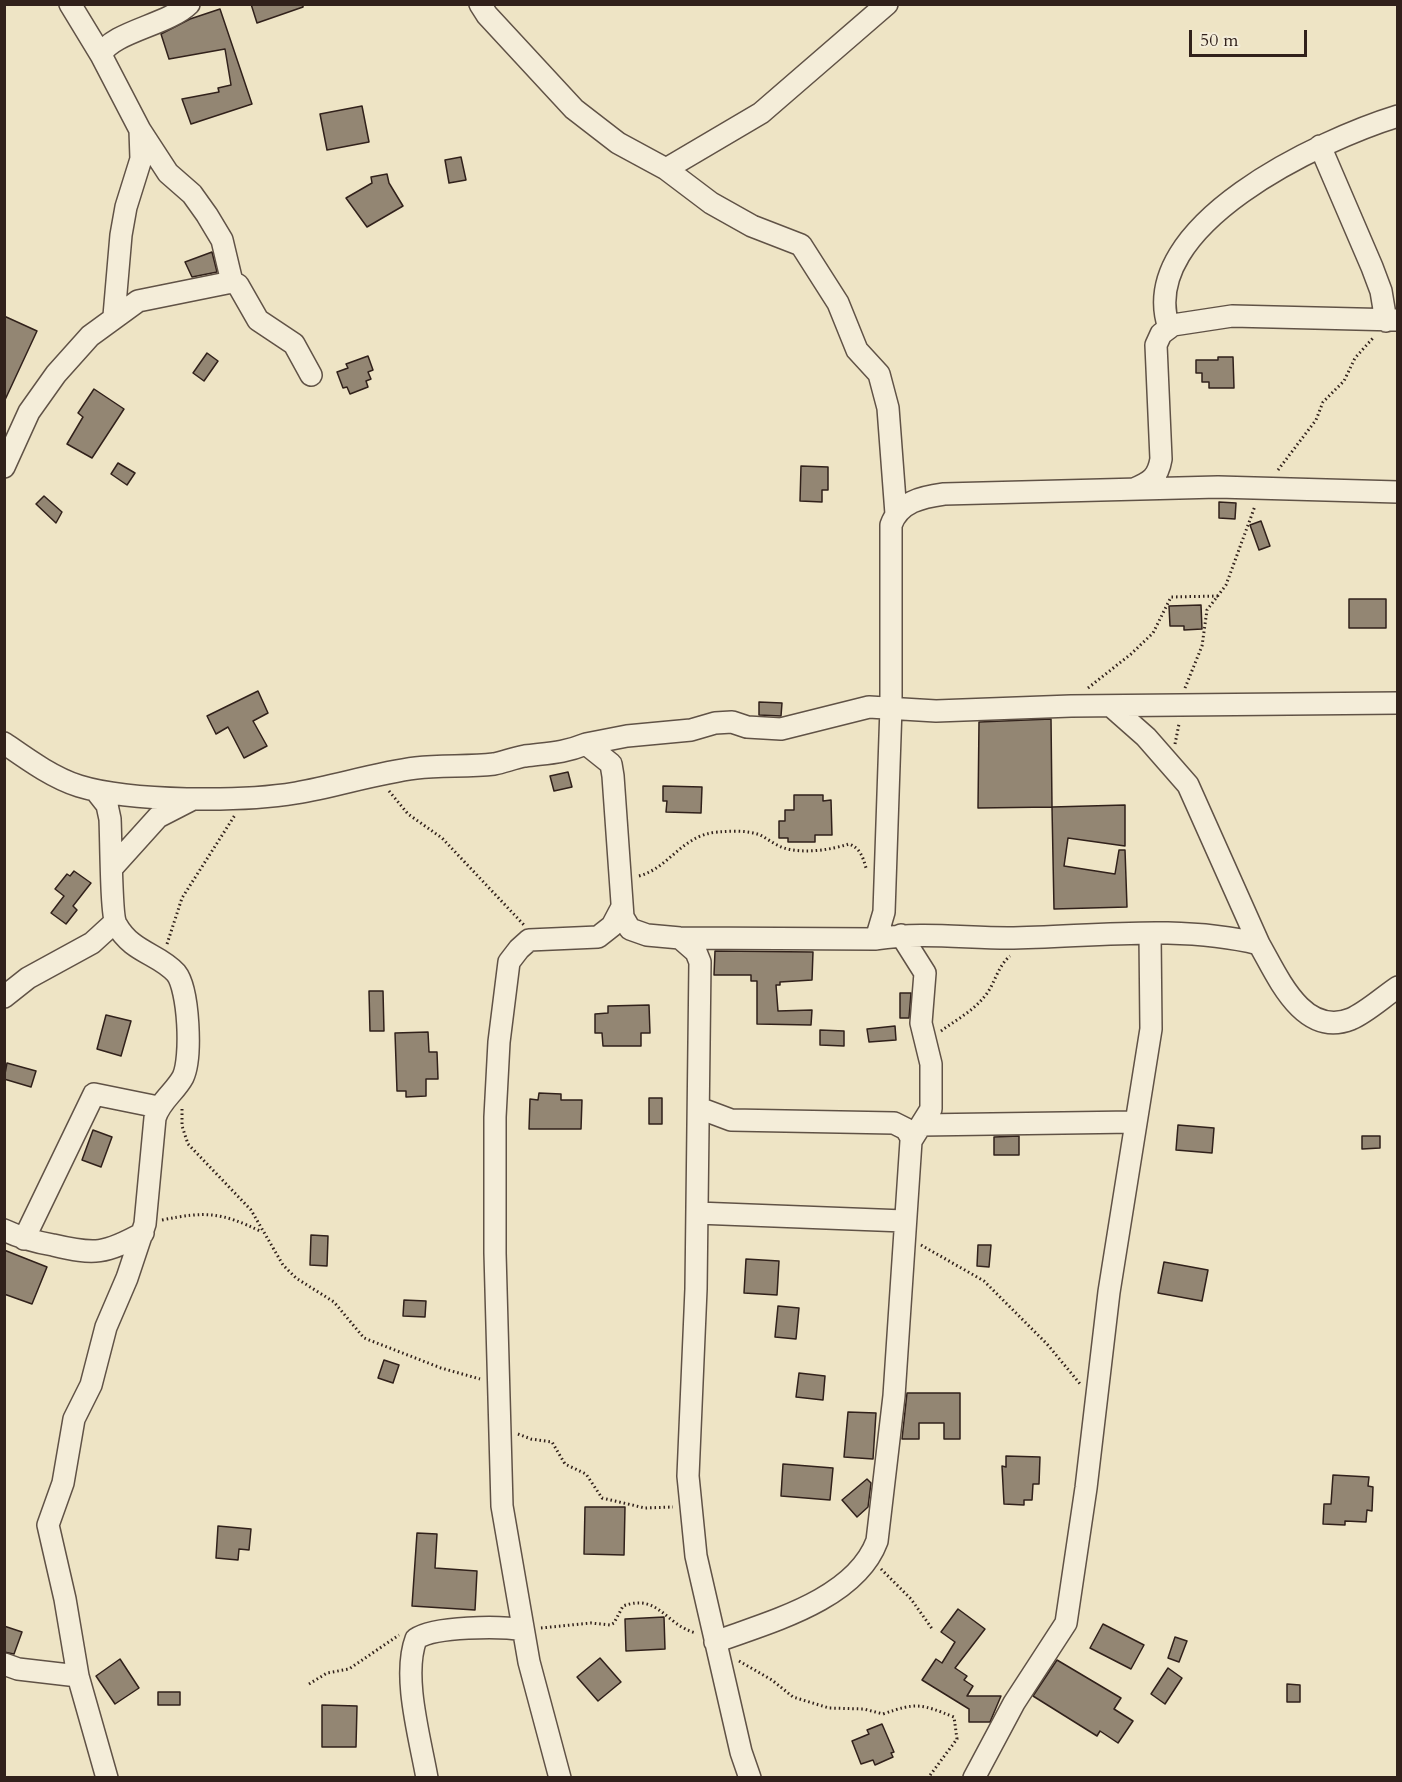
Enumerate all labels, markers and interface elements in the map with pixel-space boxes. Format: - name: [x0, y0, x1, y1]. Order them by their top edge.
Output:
- scale bar: [1192, 18, 1310, 56]
- text: 50 m: [1200, 28, 1239, 53]

